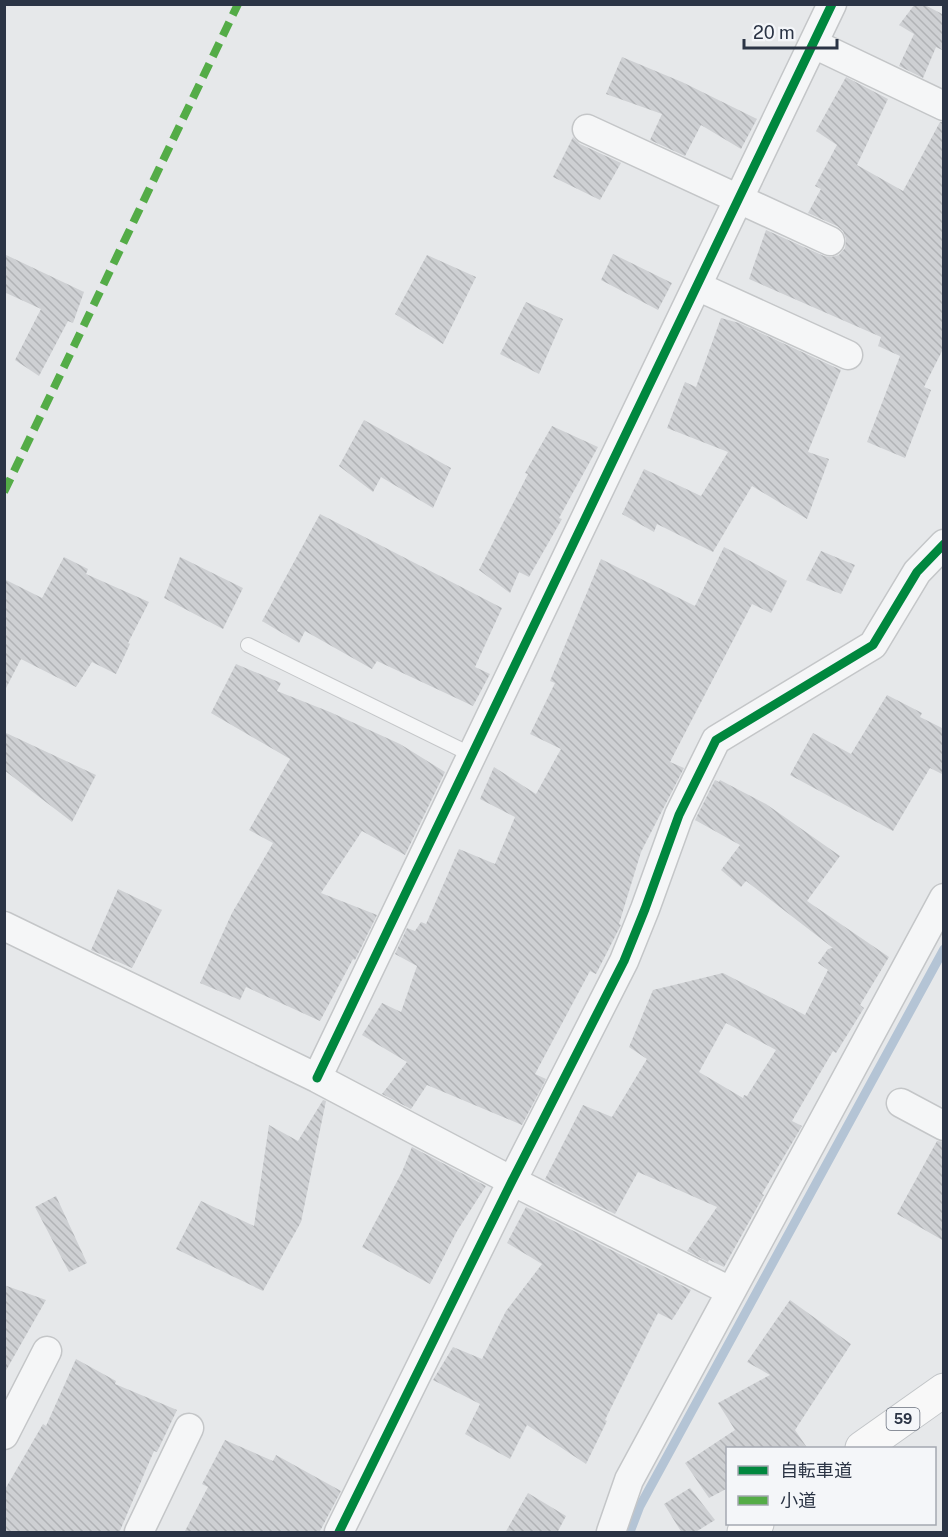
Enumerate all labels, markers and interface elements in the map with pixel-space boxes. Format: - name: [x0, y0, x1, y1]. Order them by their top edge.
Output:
- scale bar: [744, 12, 837, 50]
- text: 20 m: [753, 22, 795, 43]
- road number: 59: [886, 1408, 920, 1430]
- legend: [726, 1447, 936, 1525]
- text: 自転車道: [780, 1460, 852, 1481]
- text: 小道: [780, 1490, 816, 1511]

